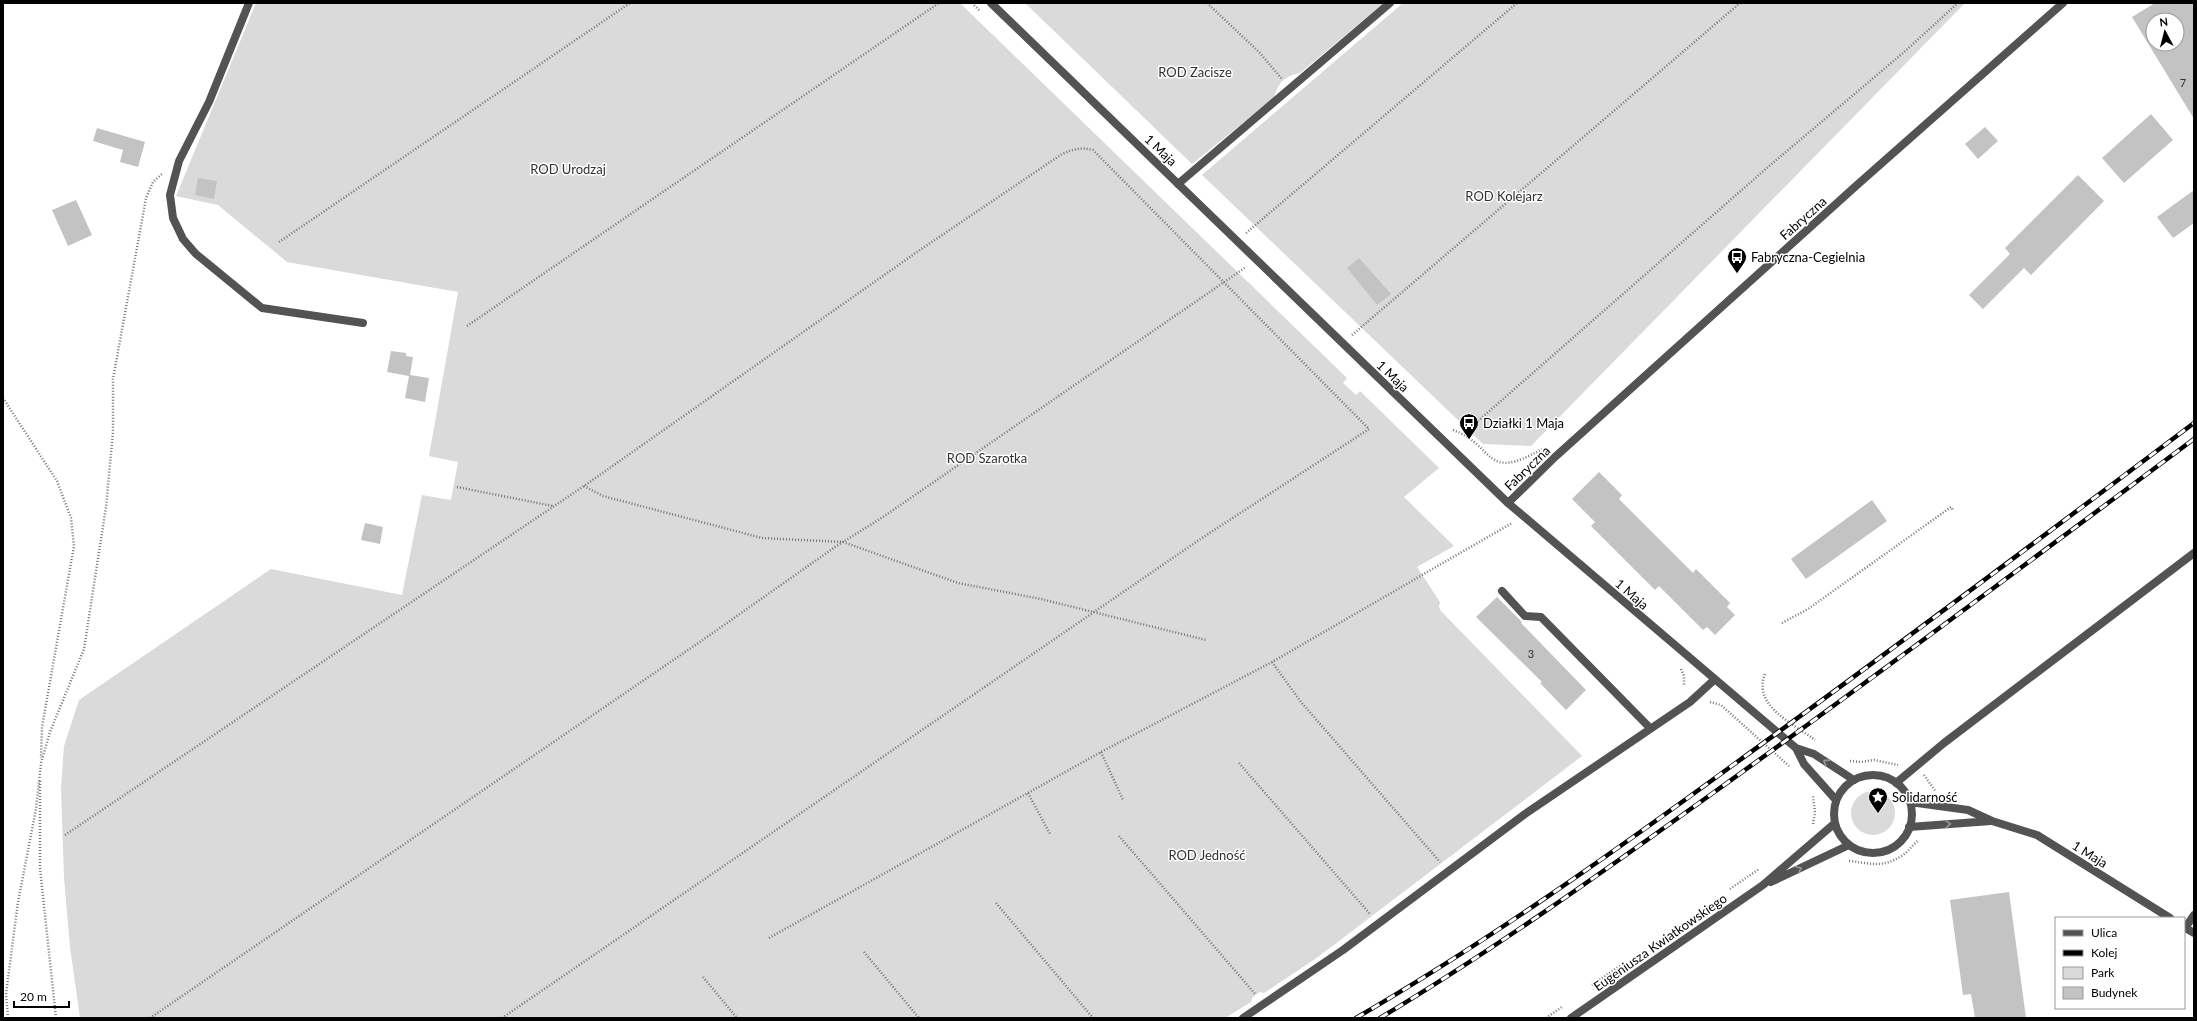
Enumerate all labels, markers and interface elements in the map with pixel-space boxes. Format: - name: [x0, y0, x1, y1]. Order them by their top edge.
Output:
- north arrow: [2145, 12, 2185, 52]
- text: N: [2159, 15, 2169, 29]
- park label: ROD Zacisze: [1158, 64, 1232, 80]
- house number: 7: [2180, 76, 2186, 89]
- street label: 1 Maja: [1141, 131, 1181, 169]
- park label: ROD Urodzaj: [530, 161, 606, 177]
- park label: ROD Kolejarz: [1465, 188, 1543, 204]
- street label: Fabryczna: [1776, 193, 1830, 243]
- bus stop icon: Fabryczna-Cegielnia: [1726, 246, 1748, 274]
- place label: Fabryczna-Cegielnia: [1751, 249, 1865, 265]
- street label: 1 Maja: [1373, 357, 1413, 395]
- bus stop icon: Działki 1 Maja: [1458, 412, 1480, 440]
- place label: Działki 1 Maja: [1483, 415, 1564, 431]
- street label: Fabryczna: [1501, 442, 1553, 494]
- park label: ROD Szarotka: [947, 450, 1027, 466]
- street label: 1 Maja: [1612, 575, 1652, 613]
- house number: 3: [1528, 647, 1534, 660]
- one-way arrow: [1823, 759, 1830, 767]
- place icon: Solidarność: [1867, 786, 1889, 814]
- place label: Solidarność: [1892, 789, 1958, 805]
- one-way arrow: [1945, 820, 1951, 829]
- street label: 1 Maja: [2069, 837, 2111, 871]
- park label: ROD Jedność: [1168, 847, 1246, 863]
- one-way arrow: [1794, 866, 1802, 874]
- street label: Eugeniusza Kwiatkowskiego: [1590, 890, 1730, 994]
- legend: [2055, 917, 2185, 1009]
- text: Ulica: [2091, 925, 2117, 940]
- text: Kolej: [2091, 945, 2117, 960]
- text: Park: [2091, 965, 2115, 980]
- scale bar: [14, 983, 69, 1009]
- text: Budynek: [2091, 985, 2138, 1000]
- text: 20 m: [20, 989, 47, 1004]

